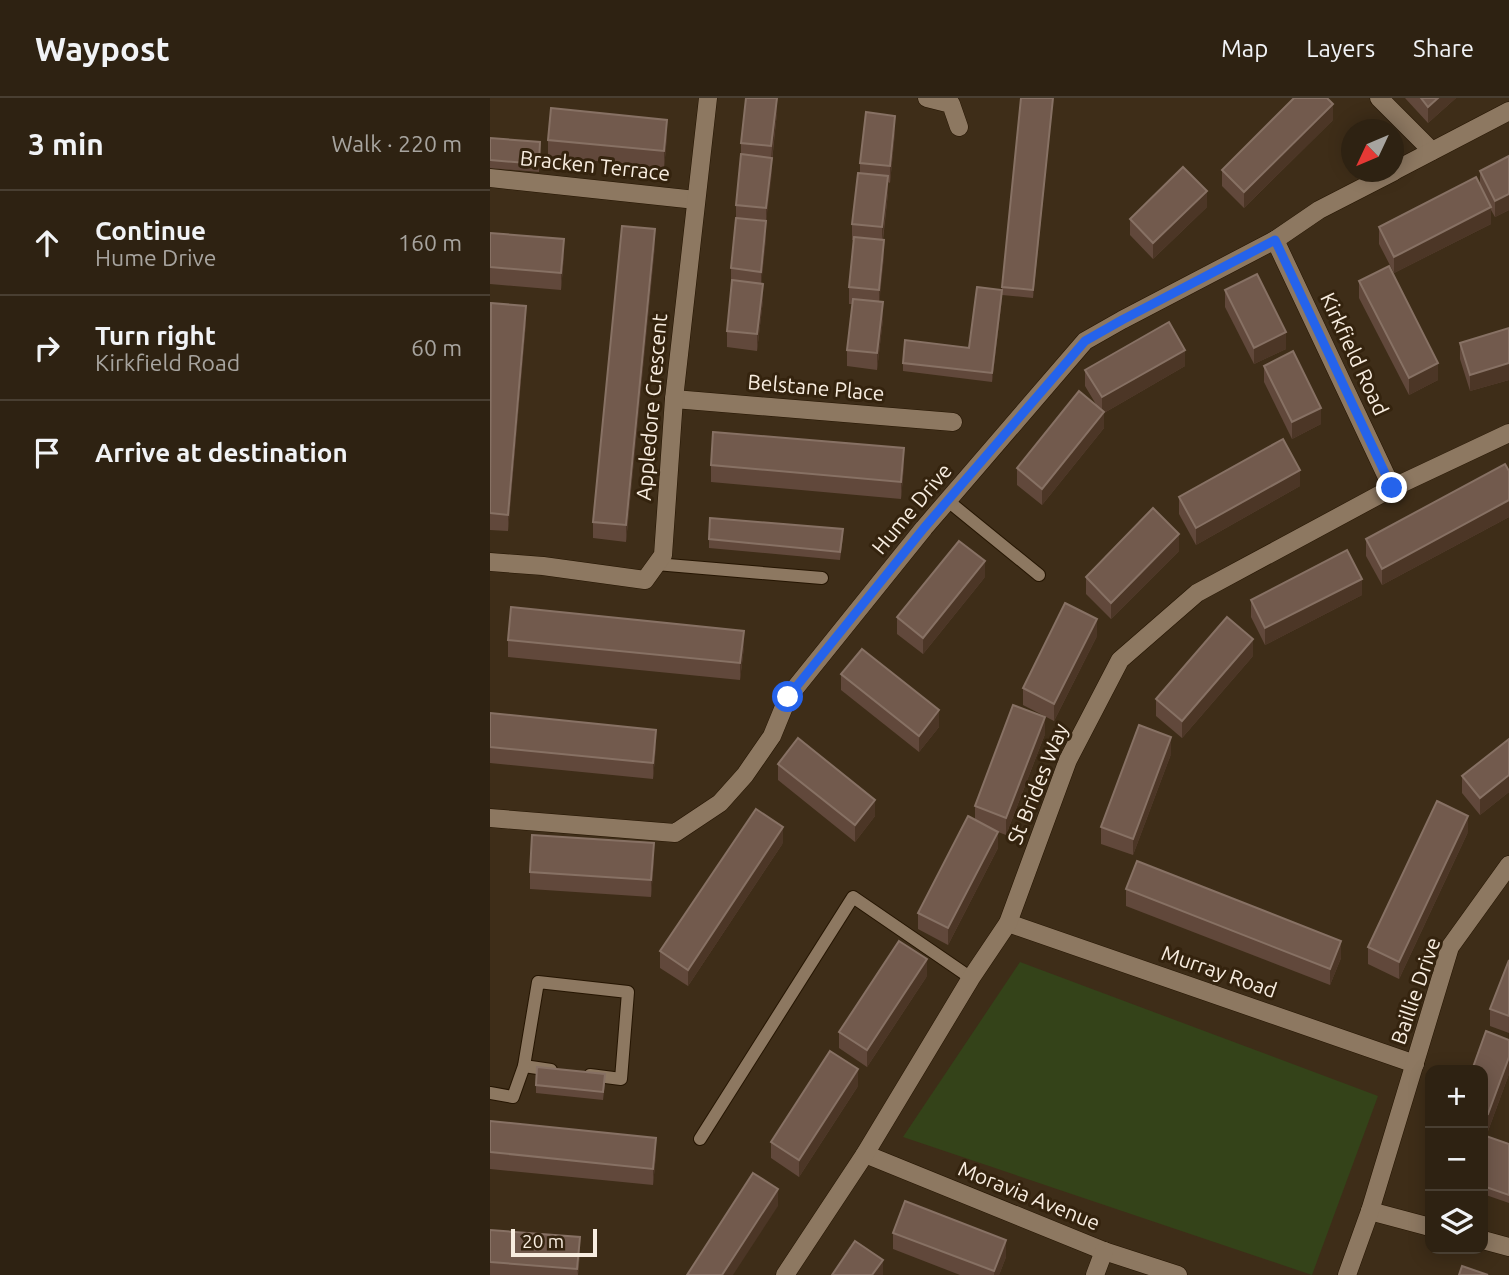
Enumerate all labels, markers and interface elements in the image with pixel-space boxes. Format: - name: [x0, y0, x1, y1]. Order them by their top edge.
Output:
- text: Waypost: [35, 30, 170, 67]
- text: Map: [1221, 35, 1268, 62]
- text: Layers: [1306, 35, 1375, 62]
- text: Share: [1413, 35, 1474, 62]
- north arrow: [1341, 119, 1404, 182]
- text: 3 min: [28, 127, 104, 161]
- text: Walk · 220 m: [331, 131, 462, 156]
- street label: Bracken Terrace: [519, 145, 671, 185]
- text: Continue: [95, 216, 206, 245]
- icon: ahead: [28, 224, 66, 262]
- text: 160 m: [398, 230, 462, 255]
- text: Hume Drive: [95, 245, 216, 270]
- street label: Kirkfield Road: [1316, 288, 1394, 419]
- street label: Appledore Crescent: [631, 313, 671, 501]
- text: Turn right: [95, 321, 216, 350]
- icon: right: [28, 329, 66, 367]
- text: 60 m: [411, 335, 462, 360]
- text: Kirkfield Road: [95, 350, 240, 375]
- street label: Belstane Place: [747, 369, 885, 405]
- icon: arrive: [28, 434, 66, 472]
- text: Arrive at destination: [95, 438, 348, 467]
- street label: Hume Drive: [866, 458, 956, 559]
- route end: [1376, 472, 1407, 503]
- route start: [772, 681, 803, 712]
- street label: St Brides Way: [1002, 720, 1072, 848]
- street label: Baillie Drive: [1386, 934, 1445, 1047]
- street label: Murray Road: [1159, 940, 1280, 1002]
- map controls: [1425, 1065, 1488, 1254]
- button: +: [1425, 1065, 1488, 1128]
- button: −: [1425, 1128, 1488, 1191]
- street label: Moravia Avenue: [955, 1156, 1104, 1234]
- button: layers: [1425, 1191, 1488, 1254]
- scale bar: [511, 1226, 597, 1258]
- text: 20 m: [522, 1230, 564, 1252]

